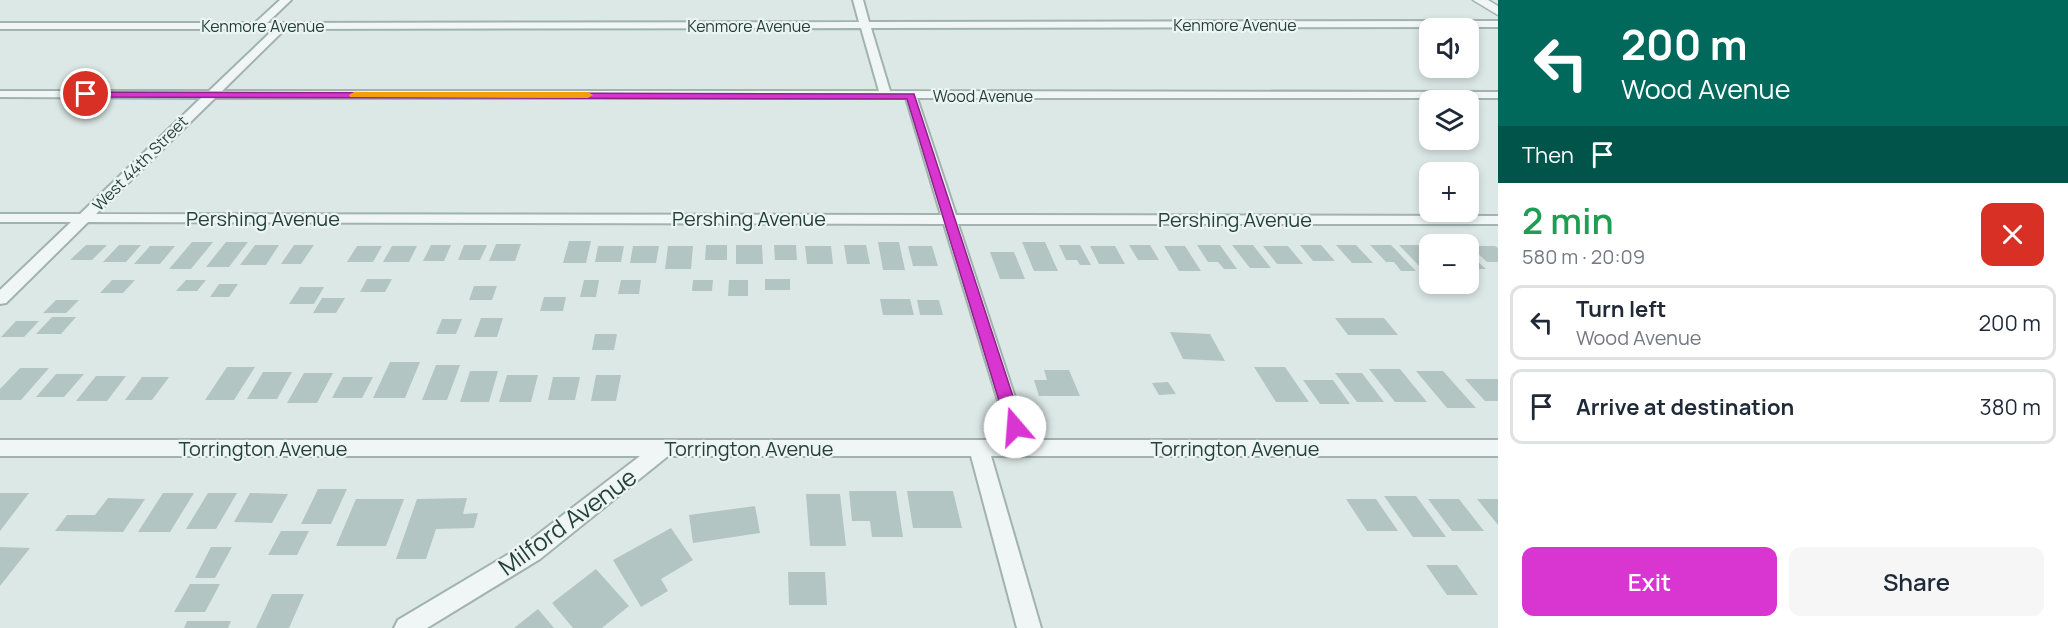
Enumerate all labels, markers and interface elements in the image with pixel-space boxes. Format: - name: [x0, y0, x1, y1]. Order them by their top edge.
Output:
- street label: Kenmore Avenue: [1173, 14, 1297, 36]
- street label: Kenmore Avenue: [201, 15, 325, 37]
- street label: Kenmore Avenue: [687, 15, 811, 37]
- text: 200 m: [1621, 15, 1747, 73]
- map controls: [1419, 18, 1479, 294]
- button: sound: [1419, 18, 1479, 78]
- icon: left: [1522, 24, 1600, 102]
- pin: [60, 68, 111, 119]
- text: Wood Avenue: [1621, 70, 1790, 107]
- icon: arrive: [69, 77, 102, 110]
- street label: Wood Avenue: [933, 85, 1033, 107]
- button: layers: [1419, 90, 1479, 150]
- street label: West 44th Street: [87, 110, 193, 216]
- icon: arrive: [1586, 138, 1619, 171]
- text: Then: [1522, 140, 1574, 170]
- button: +: [1419, 162, 1479, 222]
- text: 2 min: [1522, 196, 1614, 245]
- button: close: [1981, 203, 2044, 266]
- street label: Pershing Avenue: [186, 205, 340, 232]
- street label: Pershing Avenue: [672, 205, 826, 232]
- street label: Pershing Avenue: [1158, 206, 1312, 233]
- button: −: [1419, 234, 1479, 294]
- text: 580 m · 20:09: [1522, 243, 1645, 270]
- text: Turn left: [1576, 294, 1666, 324]
- icon: left: [1525, 306, 1558, 339]
- text: 200 m: [1979, 308, 2041, 338]
- text: Wood Avenue: [1576, 324, 1702, 351]
- icon: arrive: [1525, 390, 1558, 423]
- text: Arrive at destination: [1576, 392, 1794, 422]
- text: 380 m: [1980, 392, 2041, 422]
- position arrow: [983, 395, 1047, 459]
- street label: Torrington Avenue: [179, 435, 347, 462]
- street label: Torrington Avenue: [665, 435, 833, 462]
- street label: Torrington Avenue: [1151, 435, 1319, 462]
- street label: Milford Avenue: [491, 460, 643, 582]
- button: Exit: [1522, 547, 1777, 616]
- button: Share: [1789, 547, 2044, 616]

